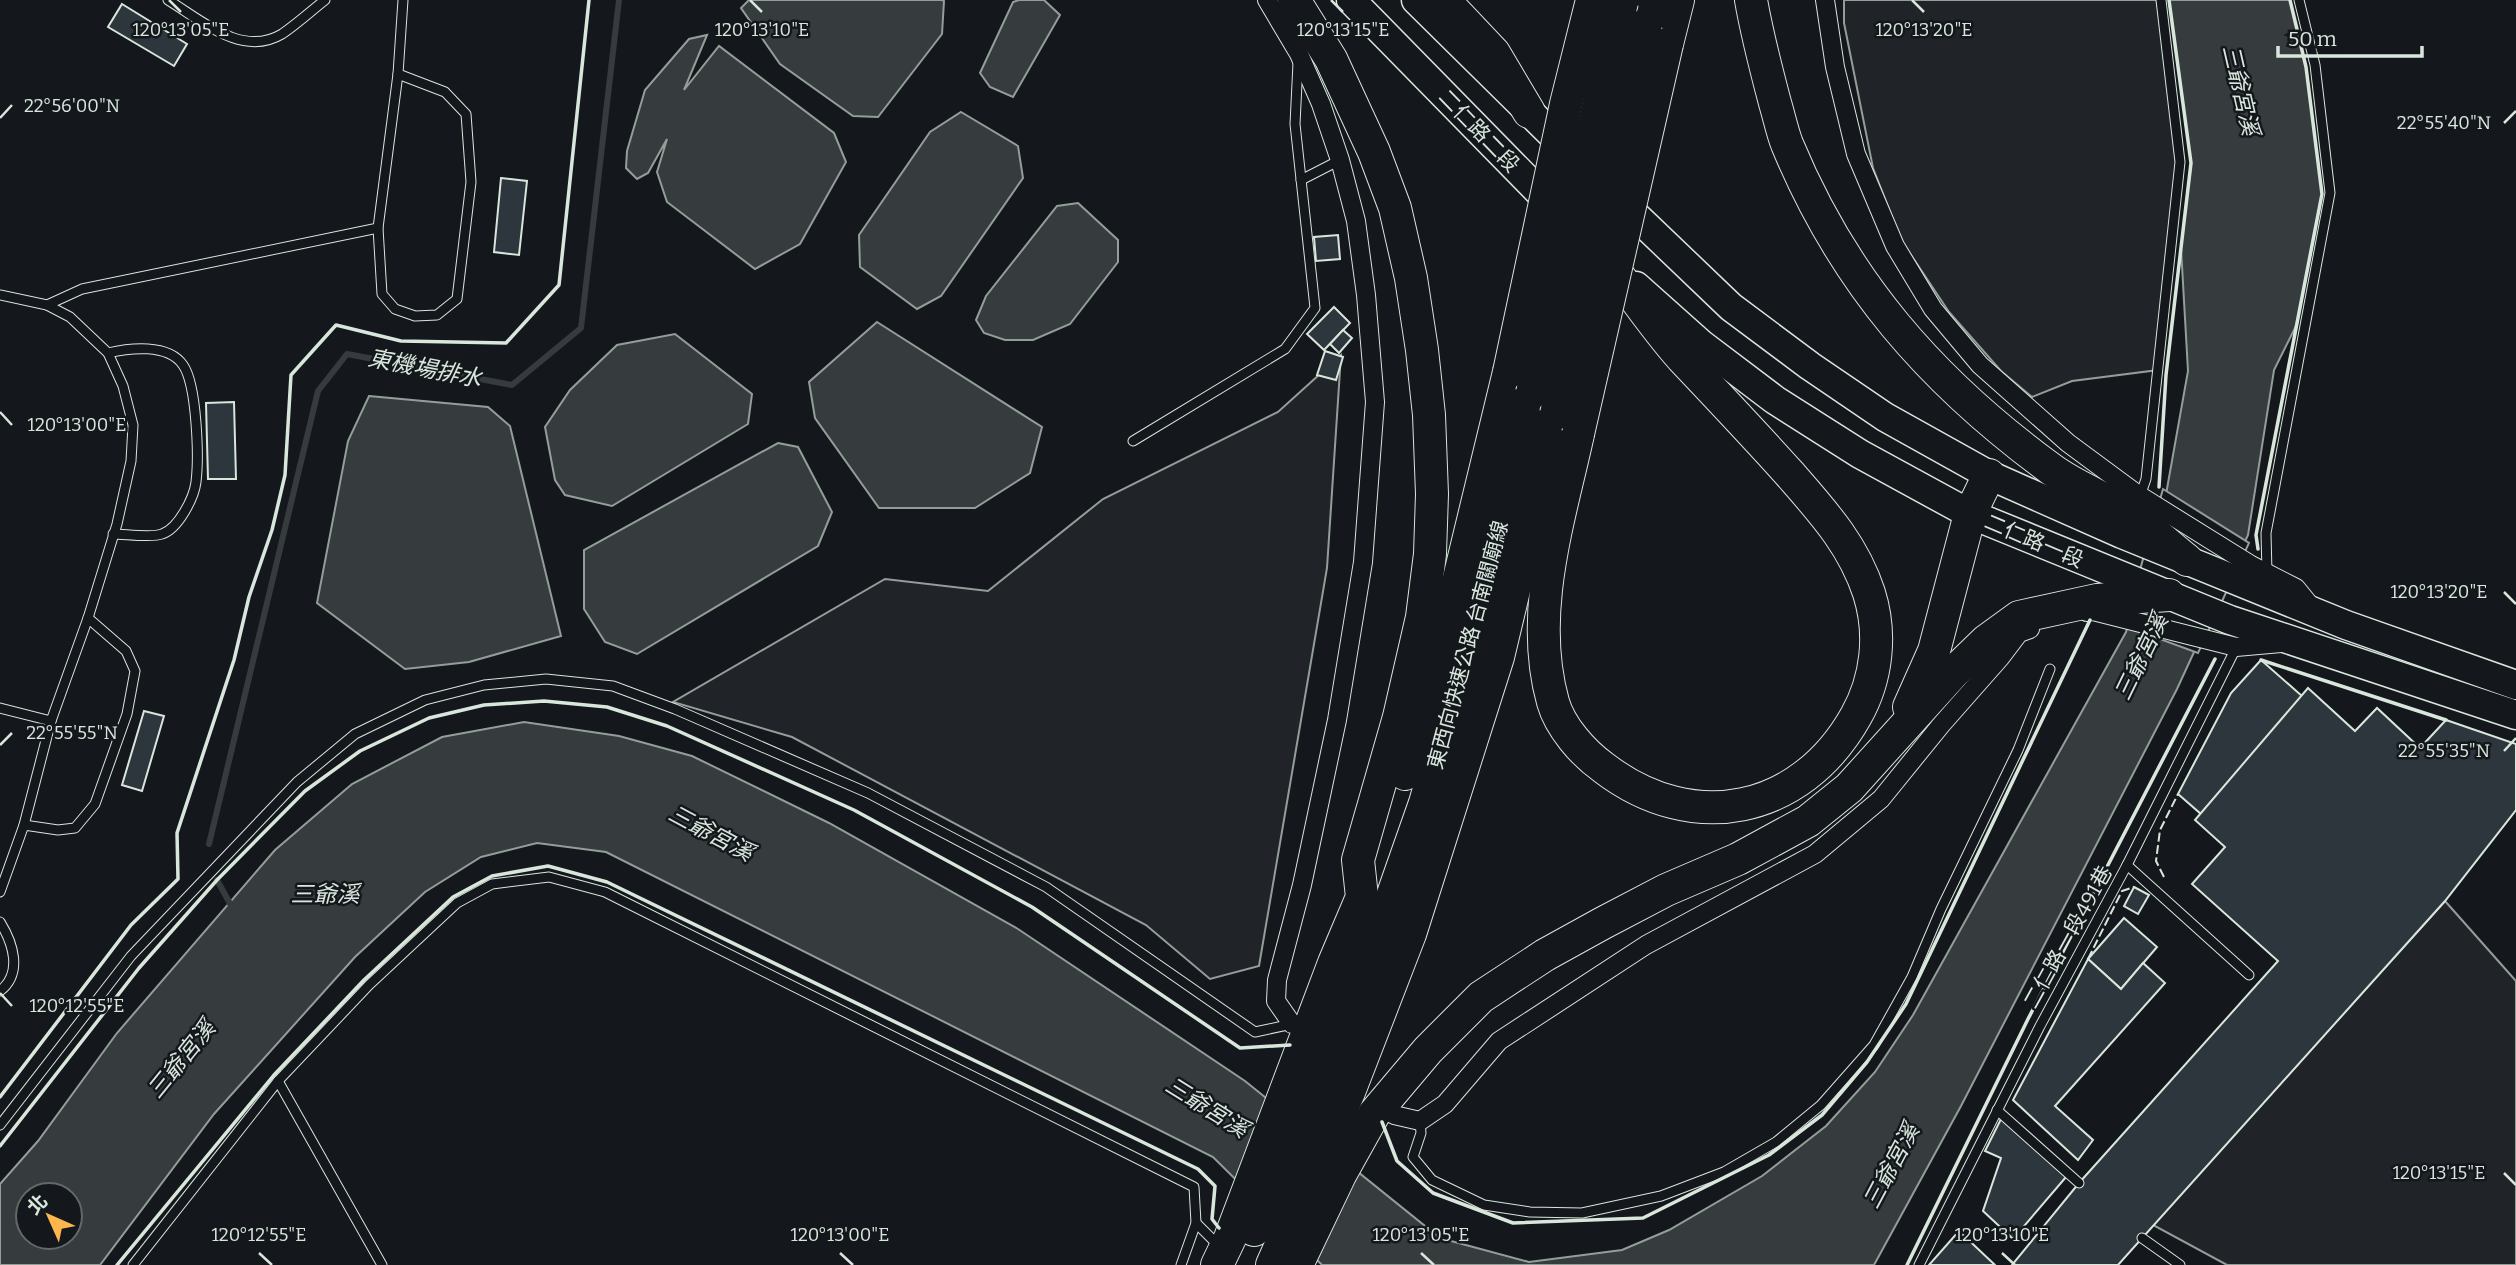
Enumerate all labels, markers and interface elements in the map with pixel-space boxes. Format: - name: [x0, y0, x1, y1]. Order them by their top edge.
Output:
- scale bar: [2278, 14, 2422, 58]
- text: 120°13'05"E: [133, 19, 229, 41]
- text: 120°13'10"E: [715, 19, 809, 41]
- text: 120°13'15"E: [1297, 19, 1389, 41]
- text: 120°13'20"E: [1875, 19, 1973, 41]
- text: 50 m: [2288, 26, 2337, 52]
- water label: 三爺宮溪: [2217, 42, 2266, 141]
- street label: 二仁路二段: [1433, 84, 1525, 178]
- text: 22°56'00"N: [24, 95, 120, 117]
- text: 22°55'40"N: [2397, 112, 2491, 134]
- water label: 東機場排水: [366, 343, 485, 393]
- text: 120°13'00"E: [28, 414, 126, 436]
- street label: 二仁路一段: [1981, 509, 2087, 573]
- street label: 東西向快速公路 台南關廟線: [1422, 518, 1514, 772]
- text: 120°13'20"E: [2390, 581, 2488, 603]
- water label: 三爺宮溪: [2108, 607, 2175, 704]
- text: 22°55'55"N: [26, 722, 118, 744]
- text: 22°55'35"N: [2398, 740, 2490, 762]
- water label: 三爺宮溪: [664, 799, 761, 868]
- street label: 二仁路一段491巷: [2018, 861, 2118, 1013]
- water label: 三爺溪: [291, 880, 363, 908]
- text: 120°12'55"E: [30, 995, 124, 1017]
- water label: 三爺宮溪: [141, 1012, 223, 1104]
- water label: 三爺宮溪: [1161, 1071, 1256, 1145]
- water label: 三爺宮溪: [1857, 1116, 1926, 1213]
- text: 120°13'15"E: [2393, 1162, 2485, 1184]
- north arrow: [14, 1181, 84, 1251]
- text: 北: [22, 1189, 52, 1219]
- text: 120°12'55"E: [212, 1224, 306, 1246]
- text: 120°13'00"E: [791, 1224, 889, 1246]
- text: 120°13'05"E: [1373, 1224, 1469, 1246]
- text: 120°13'10"E: [1955, 1224, 2049, 1246]

